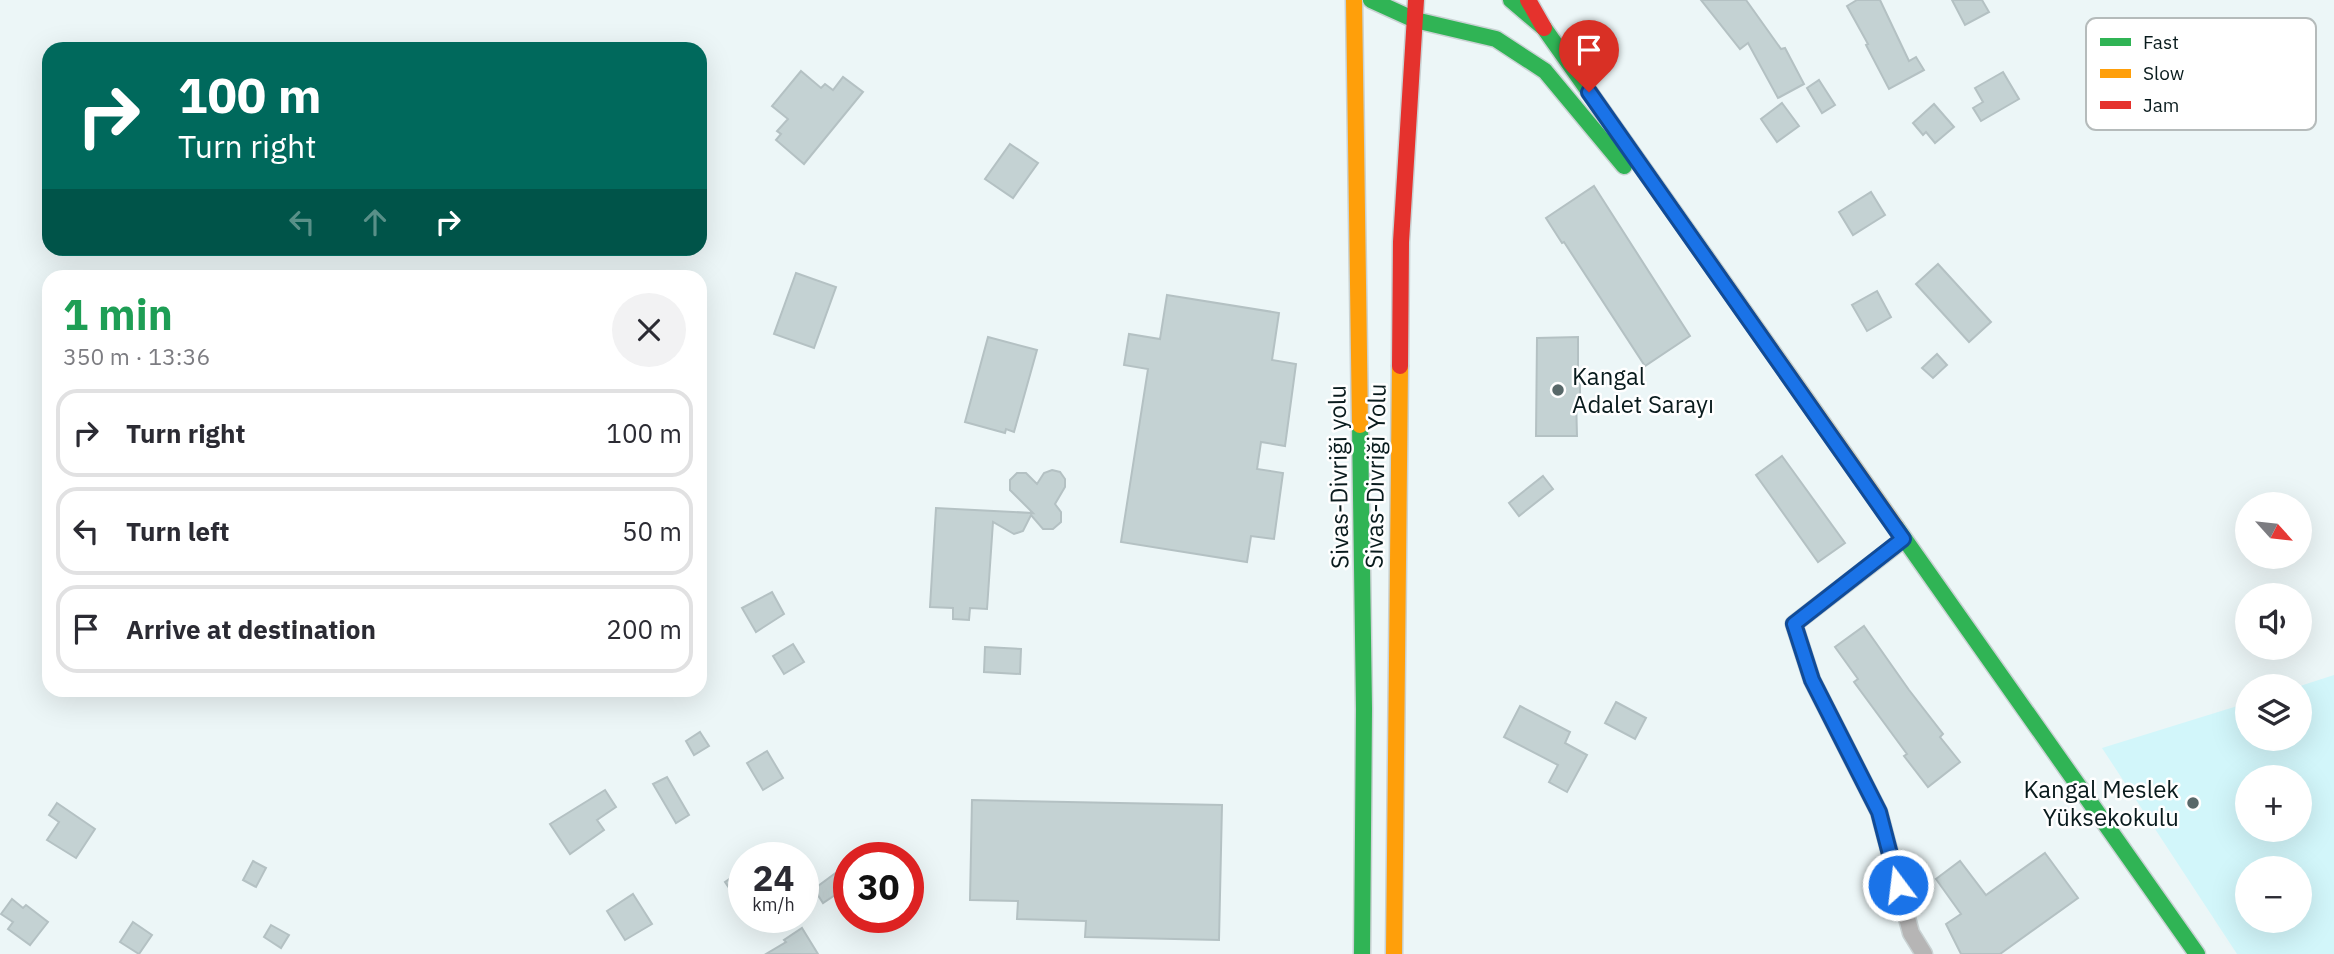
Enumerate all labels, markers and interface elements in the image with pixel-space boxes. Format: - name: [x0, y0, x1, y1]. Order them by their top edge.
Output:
- legend: [2086, 18, 2316, 130]
- pin: [1559, 20, 1619, 92]
- text: Fast: [2143, 30, 2179, 54]
- icon: arrive: [1570, 31, 1608, 69]
- text: Slow: [2143, 61, 2184, 85]
- text: 100 m: [178, 63, 322, 126]
- icon: right: [63, 70, 154, 161]
- text: Jam: [2143, 93, 2179, 117]
- text: Turn right: [178, 125, 316, 167]
- icon: left: [283, 203, 321, 241]
- icon: ahead: [356, 203, 394, 241]
- icon: right: [429, 203, 467, 241]
- text: 1 min: [63, 287, 173, 342]
- button: close: [612, 293, 686, 367]
- text: 350 m · 13:36: [63, 341, 210, 371]
- place label: Kangal Adalet Sarayı: [1572, 360, 1714, 420]
- marker: Kangal Adalet Sarayı: [1550, 382, 1566, 398]
- street label: Sivas-Divriği Yolu: [1357, 383, 1393, 569]
- street label: Sivas-Divriği yolu: [1320, 385, 1356, 569]
- icon: right: [67, 414, 105, 452]
- text: Turn right: [126, 416, 245, 450]
- text: 100 m: [606, 416, 682, 450]
- north arrow: [2235, 492, 2312, 569]
- map controls: [2235, 492, 2312, 933]
- icon: left: [67, 512, 105, 550]
- text: Turn left: [126, 514, 229, 548]
- text: 50 m: [622, 514, 682, 548]
- button: sound: [2235, 583, 2312, 660]
- icon: arrive: [67, 610, 105, 648]
- text: Arrive at destination: [126, 612, 376, 646]
- text: 200 m: [606, 612, 682, 646]
- button: layers: [2235, 674, 2312, 751]
- button: +: [2235, 765, 2312, 842]
- place label: Kangal Meslek Yüksekokulu: [2023, 773, 2179, 833]
- marker: Kangal Meslek Yüksekokulu: [2185, 795, 2201, 811]
- speed limit sign: 30: [833, 842, 924, 933]
- position arrow: [1861, 848, 1935, 922]
- text: 24: [752, 855, 795, 901]
- button: −: [2235, 856, 2312, 933]
- text: km/h: [752, 893, 795, 916]

